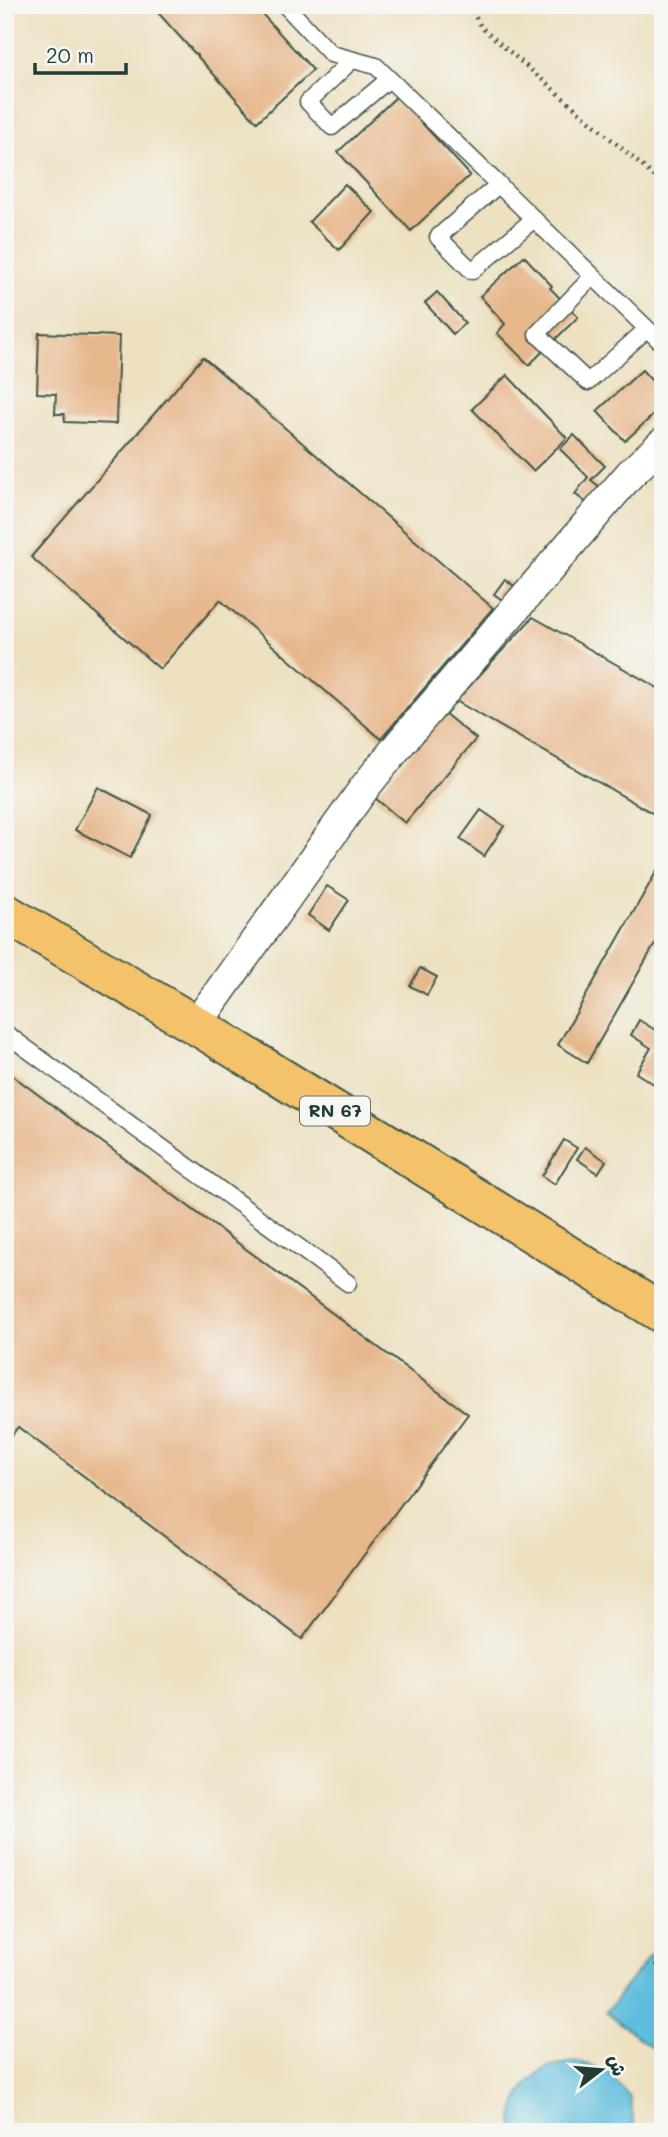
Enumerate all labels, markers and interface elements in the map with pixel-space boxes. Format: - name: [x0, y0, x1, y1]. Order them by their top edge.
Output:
- scale bar: [35, 32, 126, 76]
- text: 20 m: [46, 41, 94, 68]
- road number: RN 67: [300, 1096, 370, 1126]
- north arrow: [566, 2036, 636, 2106]
- text: ش: [603, 2052, 633, 2079]

